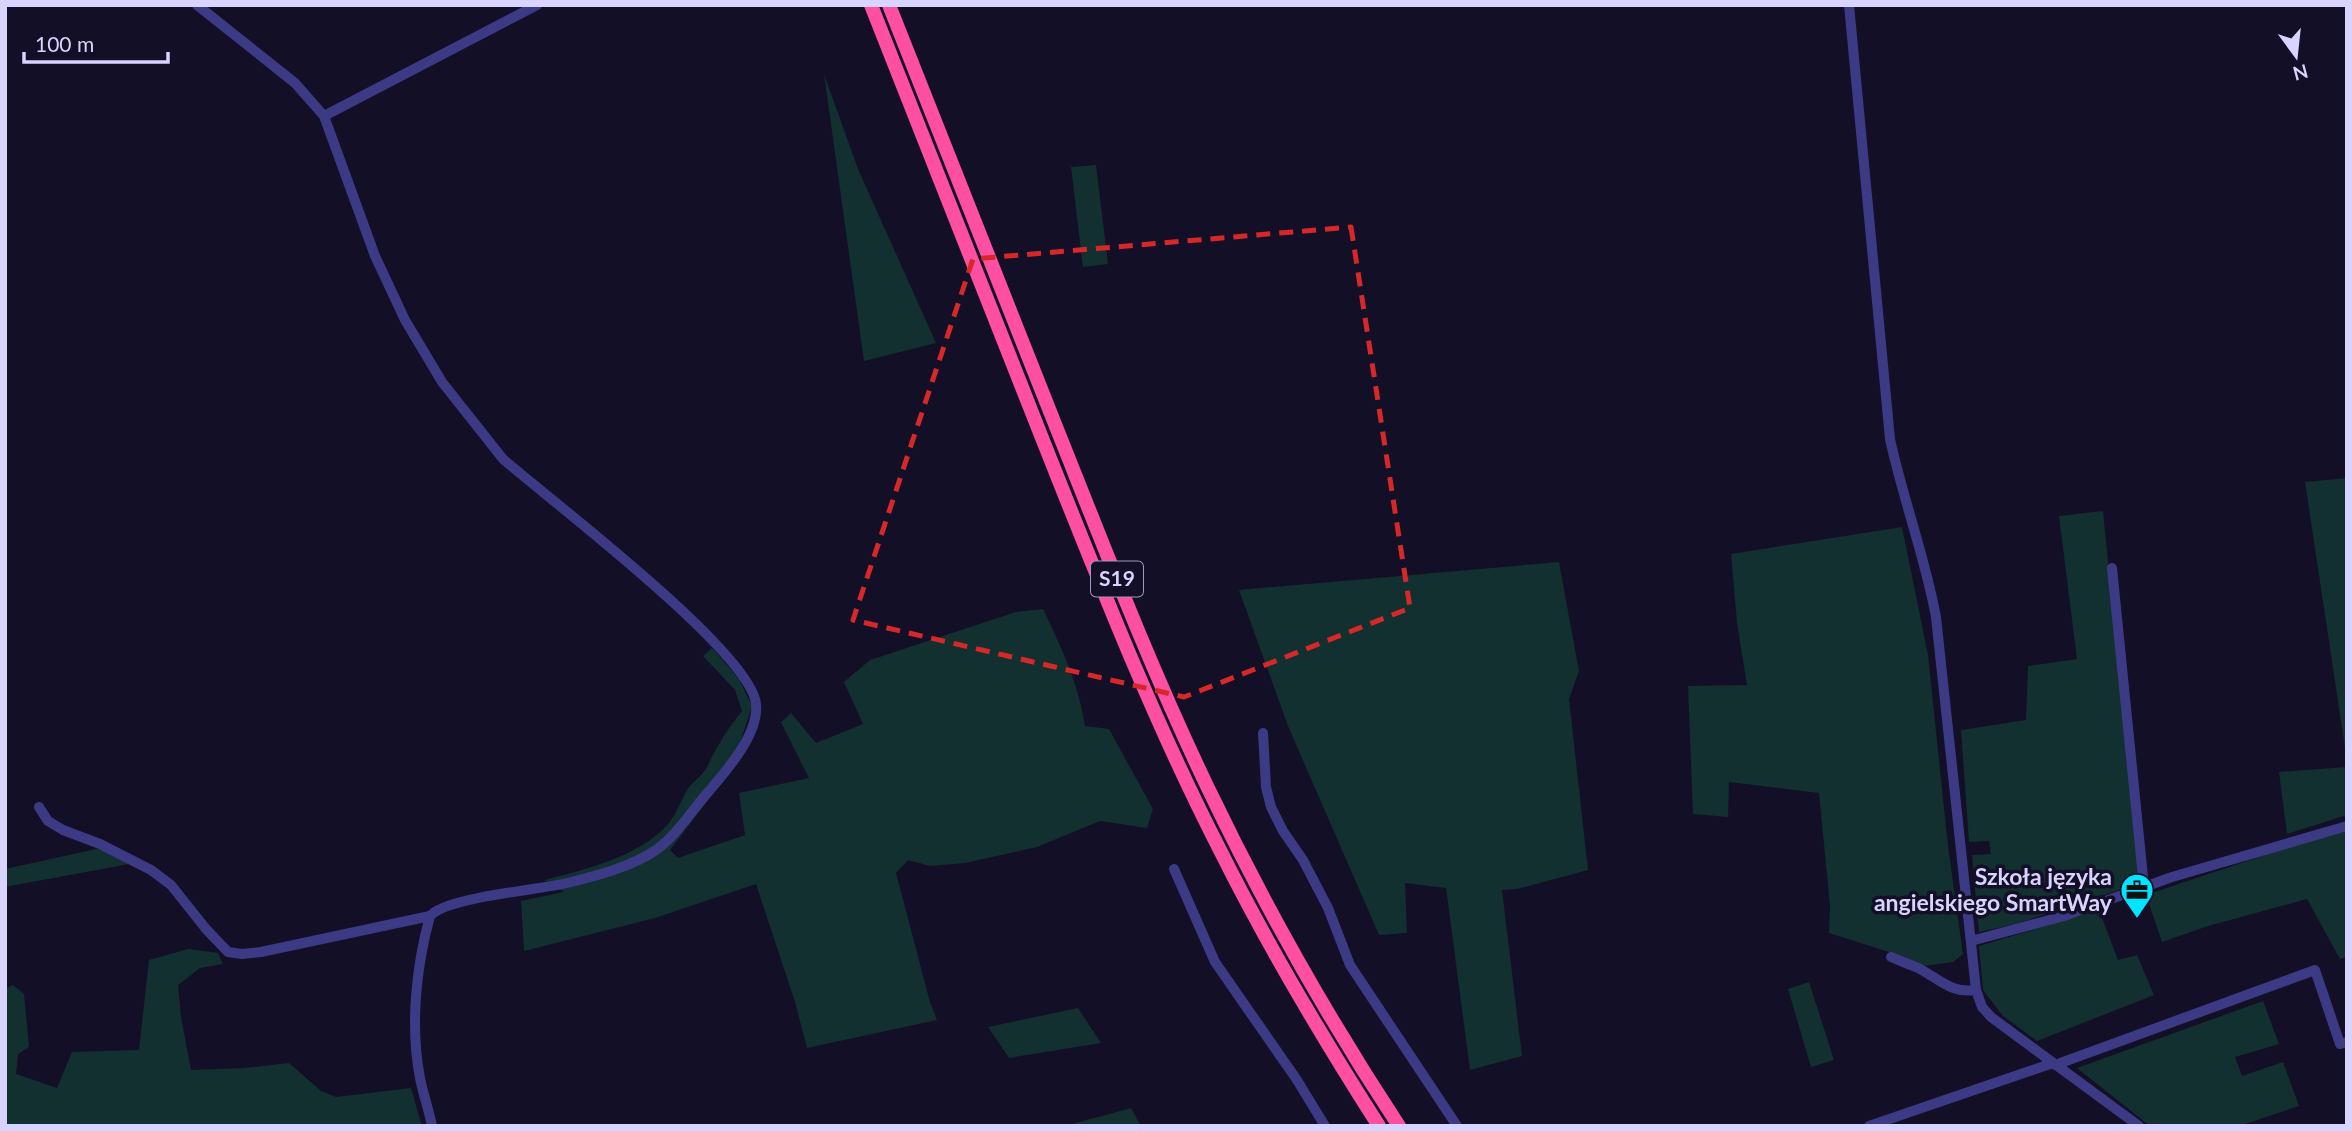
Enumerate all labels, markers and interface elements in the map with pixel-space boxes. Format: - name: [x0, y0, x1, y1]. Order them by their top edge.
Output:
- scale bar: [24, 21, 168, 65]
- north arrow: [2261, 21, 2331, 91]
- text: 100 m: [35, 31, 94, 56]
- text: N: [2290, 60, 2311, 86]
- road number: S19: [1091, 562, 1143, 596]
- place label: Szkoła języka angielskiego SmartWay: [1874, 862, 2113, 916]
- office icon: Szkoła języka angielskiego SmartWay: [2118, 871, 2156, 920]

